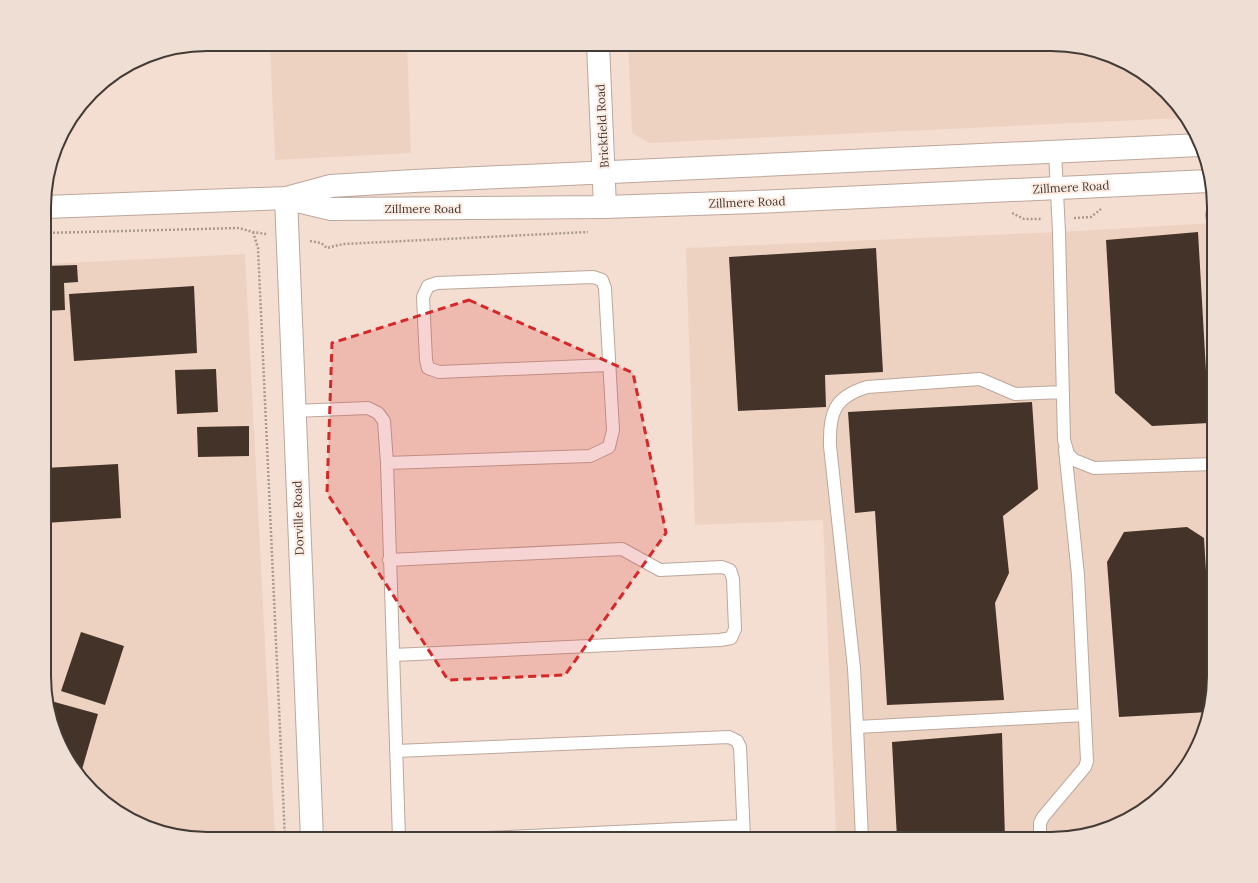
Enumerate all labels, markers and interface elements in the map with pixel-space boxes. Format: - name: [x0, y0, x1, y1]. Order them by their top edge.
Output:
- street label: Brickfield Road: [592, 84, 612, 168]
- street label: Zillmere Road: [1032, 177, 1110, 197]
- street label: Zillmere Road: [708, 193, 786, 211]
- street label: Zillmere Road: [384, 201, 462, 216]
- street label: Dorville Road: [289, 480, 307, 556]

